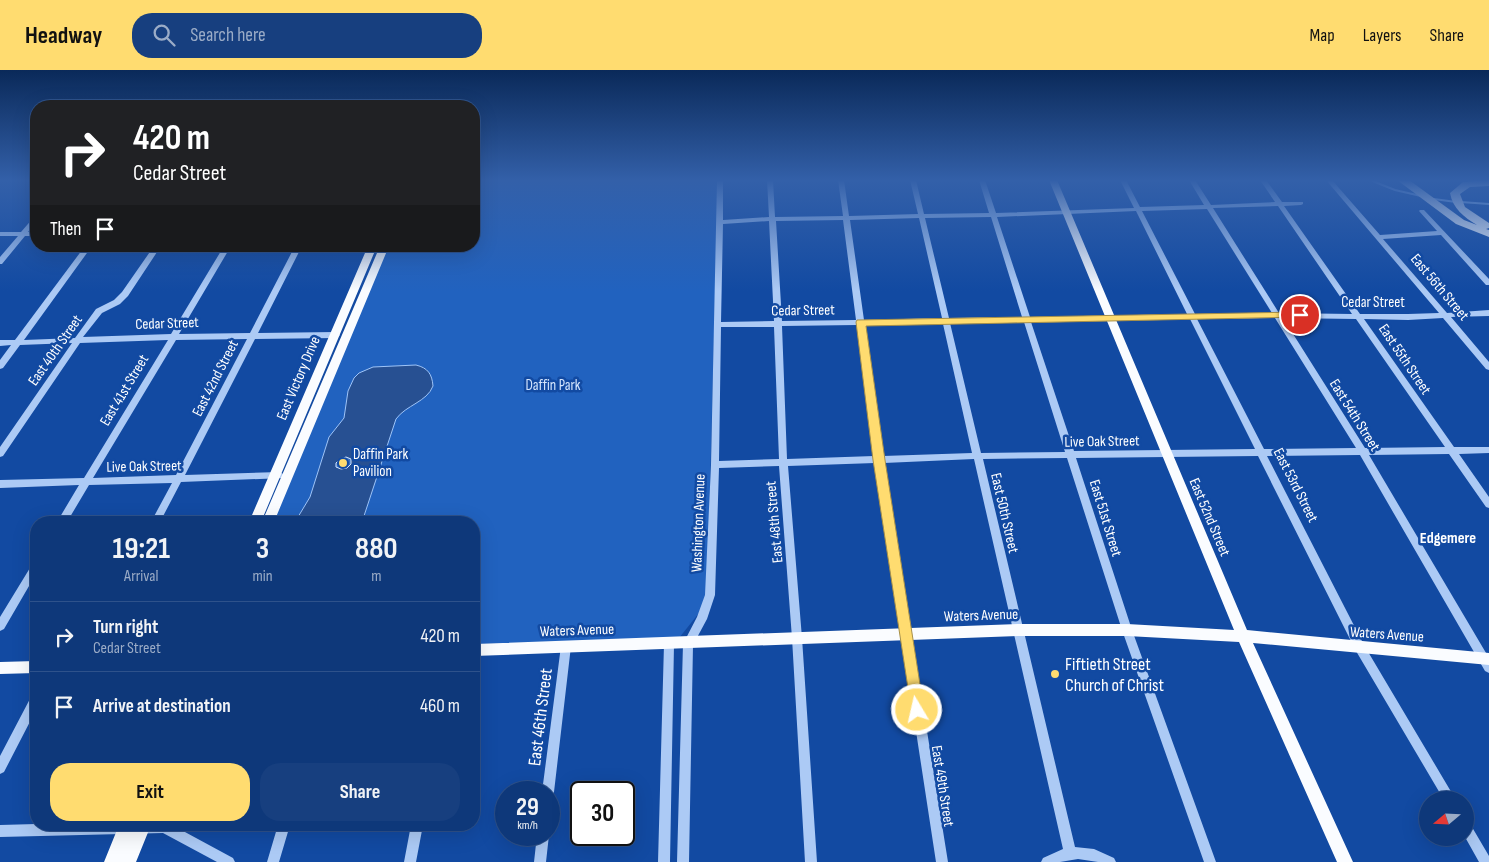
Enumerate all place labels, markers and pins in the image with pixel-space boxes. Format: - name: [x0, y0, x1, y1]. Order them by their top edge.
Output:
- pin: [1279, 294, 1321, 336]
- place label: Daffin Park Pavilion: [353, 445, 408, 481]
- marker: Daffin Park Pavilion: [337, 457, 349, 469]
- place label: Fiftieth Street Church of Christ: [1065, 654, 1164, 696]
- marker: Fiftieth Street Church of Christ: [1049, 668, 1061, 680]

